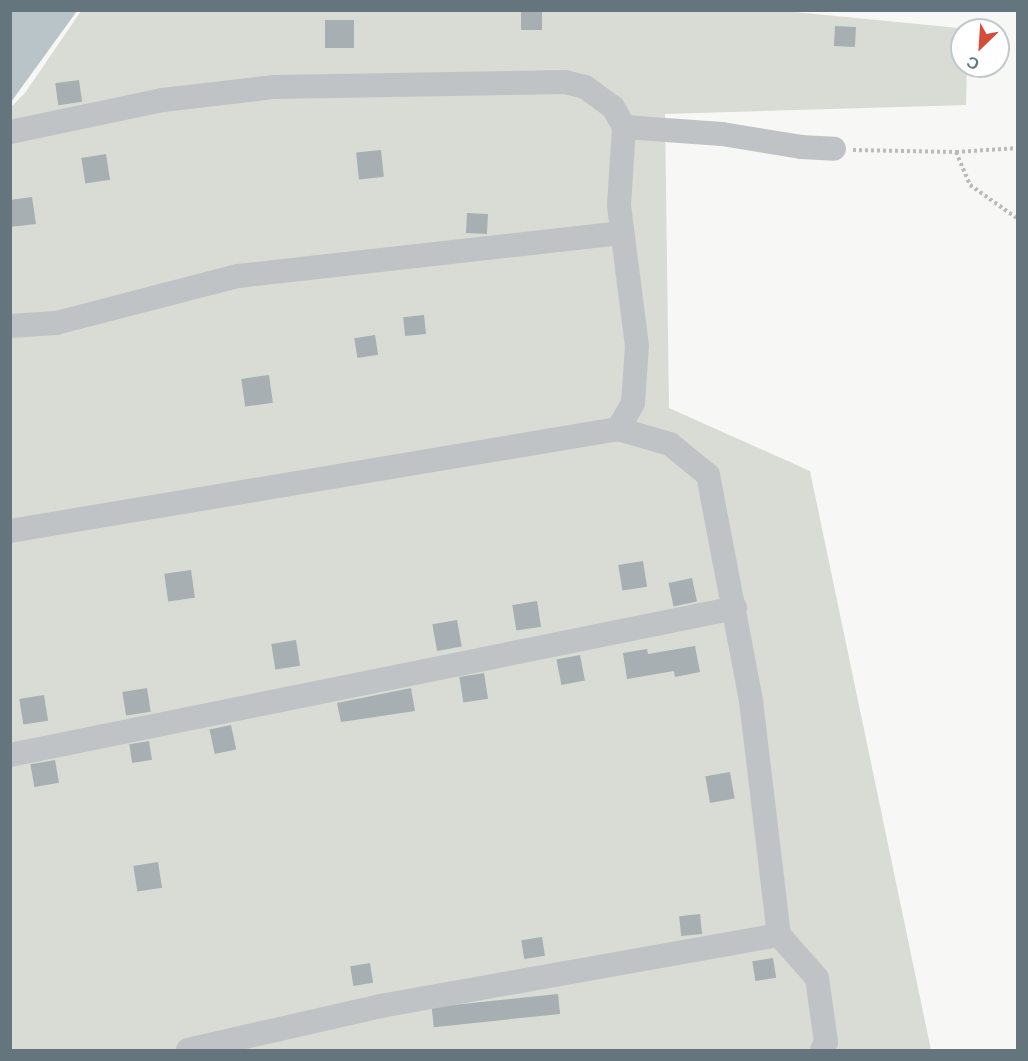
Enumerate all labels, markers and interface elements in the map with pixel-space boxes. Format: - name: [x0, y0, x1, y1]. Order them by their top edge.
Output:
- north arrow: [950, 18, 1010, 78]
- text: С: [964, 53, 982, 73]

